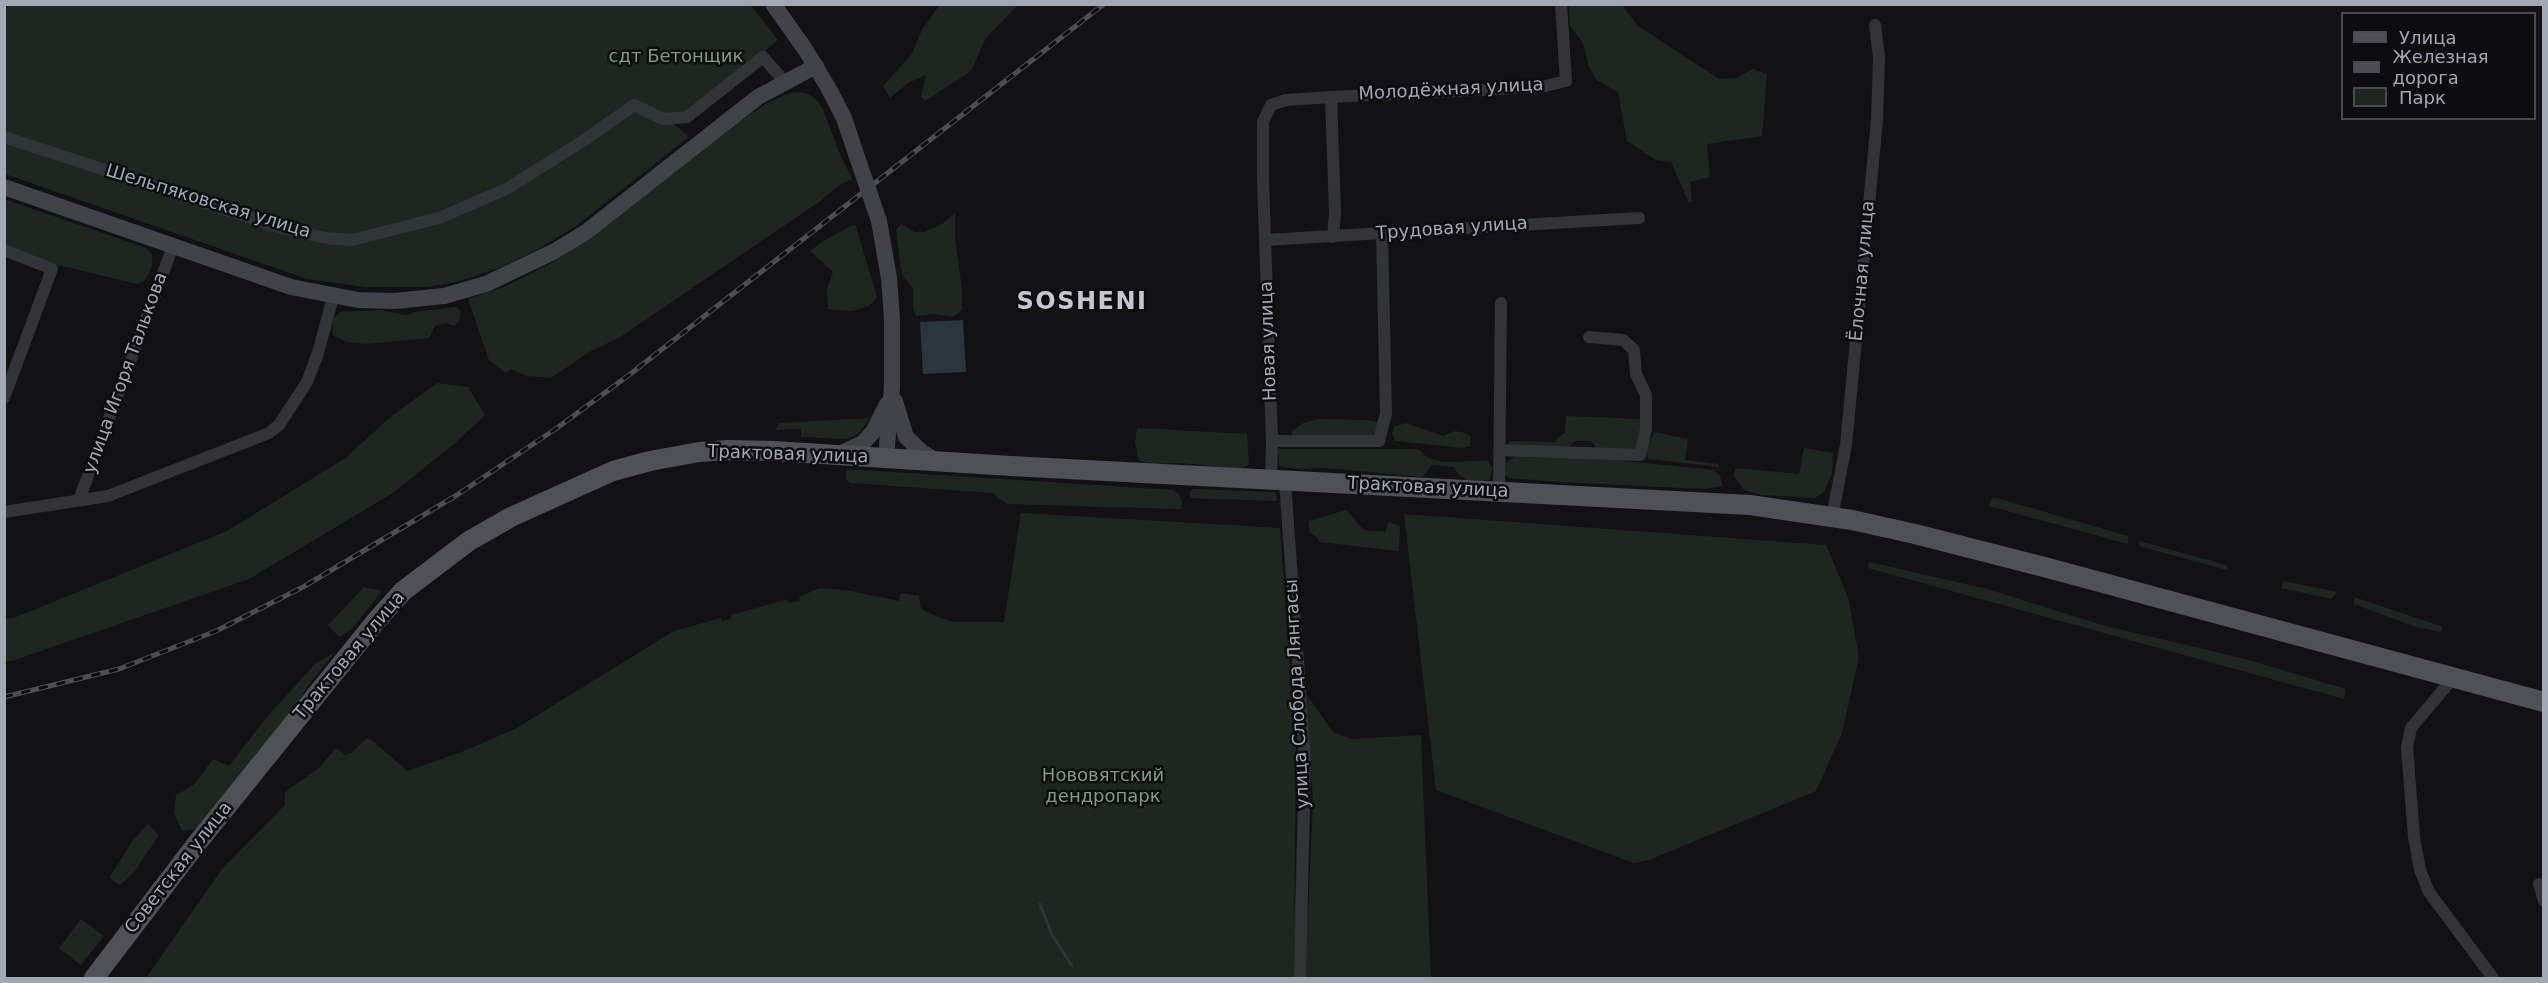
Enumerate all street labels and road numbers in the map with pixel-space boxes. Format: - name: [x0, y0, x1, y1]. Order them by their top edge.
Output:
- street label: Молодёжная улица: [1358, 74, 1544, 106]
- street label: Шельпяковская улица: [103, 161, 313, 243]
- street label: Ёлочная улица: [1846, 200, 1880, 342]
- street label: Трудовая улица: [1376, 213, 1528, 245]
- street label: улица Игоря Талькова: [80, 269, 172, 477]
- street label: Новая улица: [1256, 281, 1282, 401]
- street label: Трактовая улица: [707, 441, 869, 469]
- street label: Трактовая улица: [1347, 473, 1509, 503]
- street label: улица Слобода Лянгасы: [1281, 579, 1315, 809]
- street label: Трактовая улица: [290, 587, 410, 725]
- street label: Советская улица: [121, 798, 237, 938]

